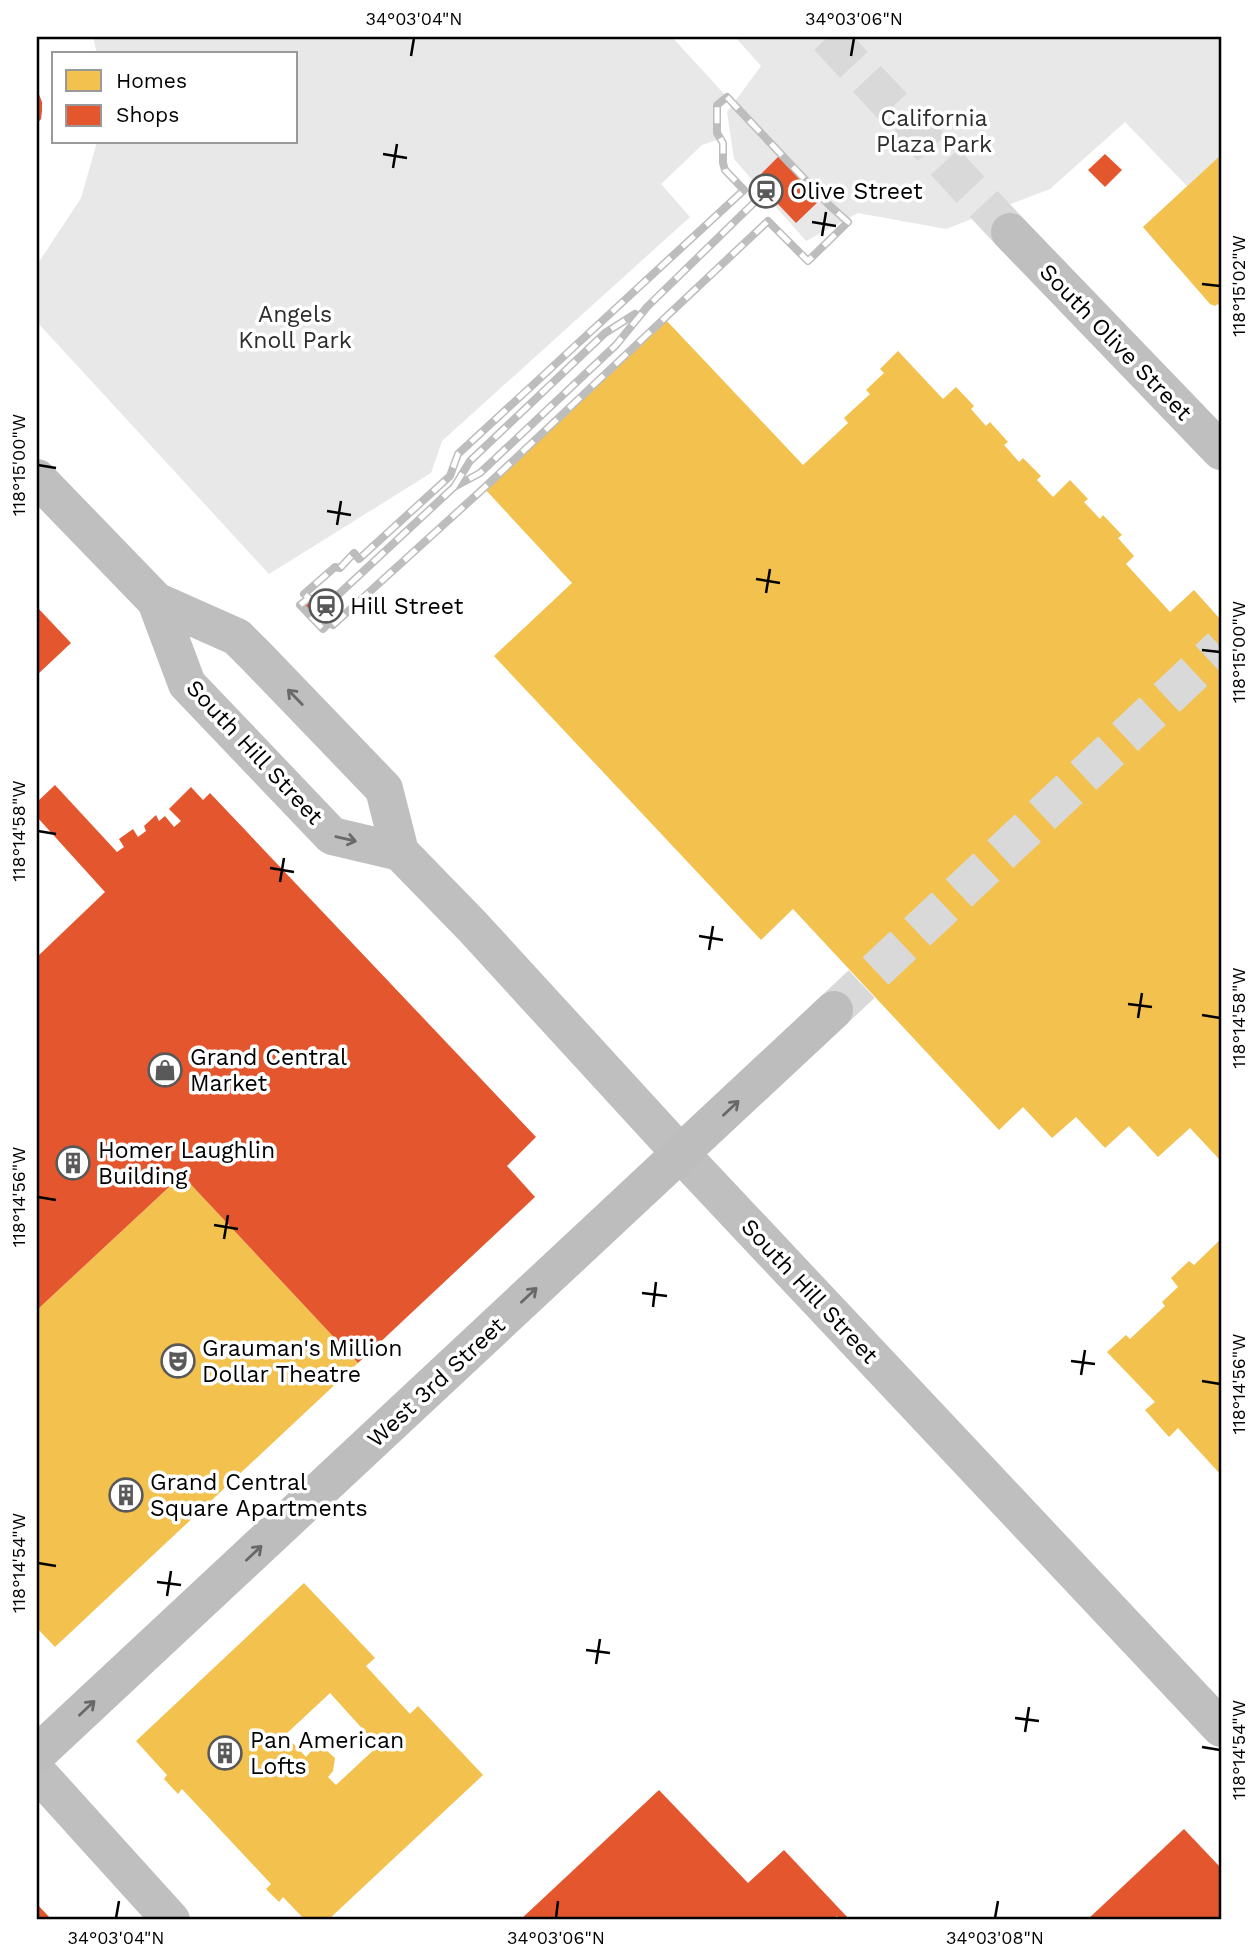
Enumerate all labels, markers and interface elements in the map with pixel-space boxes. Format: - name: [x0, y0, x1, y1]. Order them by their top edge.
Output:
- text: 34°03'04"N: [365, 8, 463, 29]
- text: 34°03'06"N: [805, 8, 903, 29]
- legend: [52, 52, 298, 144]
- text: Homes: [116, 68, 187, 93]
- text: Shops: [116, 102, 179, 127]
- park label: California Plaza Park: [876, 105, 992, 158]
- station icon: Olive Street: [747, 172, 785, 210]
- place label: Olive Street: [790, 178, 923, 205]
- text: 118°15'02"W: [1228, 235, 1249, 337]
- street label: South Olive Street: [1034, 258, 1198, 426]
- park label: Angels Knoll Park: [238, 301, 352, 354]
- text: 118°15'00"W: [8, 414, 29, 516]
- station icon: Hill Street: [307, 587, 345, 625]
- place label: Hill Street: [350, 593, 464, 620]
- text: 118°15'00"W: [1228, 601, 1249, 703]
- street label: South Hill Street: [181, 674, 329, 830]
- one-way arrow: [286, 689, 303, 706]
- text: 118°14'58"W: [8, 781, 29, 881]
- one-way arrow: [335, 833, 357, 846]
- text: 118°14'58"W: [1228, 968, 1249, 1068]
- place label: Grand Central Market: [190, 1044, 347, 1097]
- shop icon: Grand Central Market: [146, 1051, 184, 1089]
- one-way arrow: [722, 1100, 739, 1117]
- place label: Homer Laughlin Building: [98, 1137, 275, 1190]
- building icon: Homer Laughlin Building: [54, 1144, 92, 1182]
- text: 118°14'56"W: [8, 1147, 29, 1247]
- street label: South Hill Street: [736, 1213, 884, 1369]
- one-way arrow: [520, 1287, 538, 1303]
- street label: West 3rd Street: [362, 1312, 511, 1453]
- text: 118°14'56"W: [1228, 1334, 1249, 1434]
- place label: Grauman's Million Dollar Theatre: [202, 1335, 403, 1388]
- theatre icon: Grauman's Million Dollar Theatre: [159, 1342, 197, 1380]
- place label: Grand Central Square Apartments: [150, 1469, 368, 1522]
- building icon: Grand Central Square Apartments: [107, 1476, 145, 1514]
- text: 118°14'54"W: [8, 1513, 29, 1613]
- one-way arrow: [245, 1544, 262, 1561]
- one-way arrow: [78, 1699, 95, 1716]
- text: 118°14'54"W: [1228, 1700, 1249, 1800]
- place label: Pan American Lofts: [250, 1727, 404, 1780]
- building icon: Pan American Lofts: [206, 1734, 244, 1772]
- text: 34°03'04"N: [67, 1927, 165, 1948]
- text: 34°03'06"N: [507, 1927, 605, 1948]
- text: 34°03'08"N: [946, 1927, 1044, 1948]

